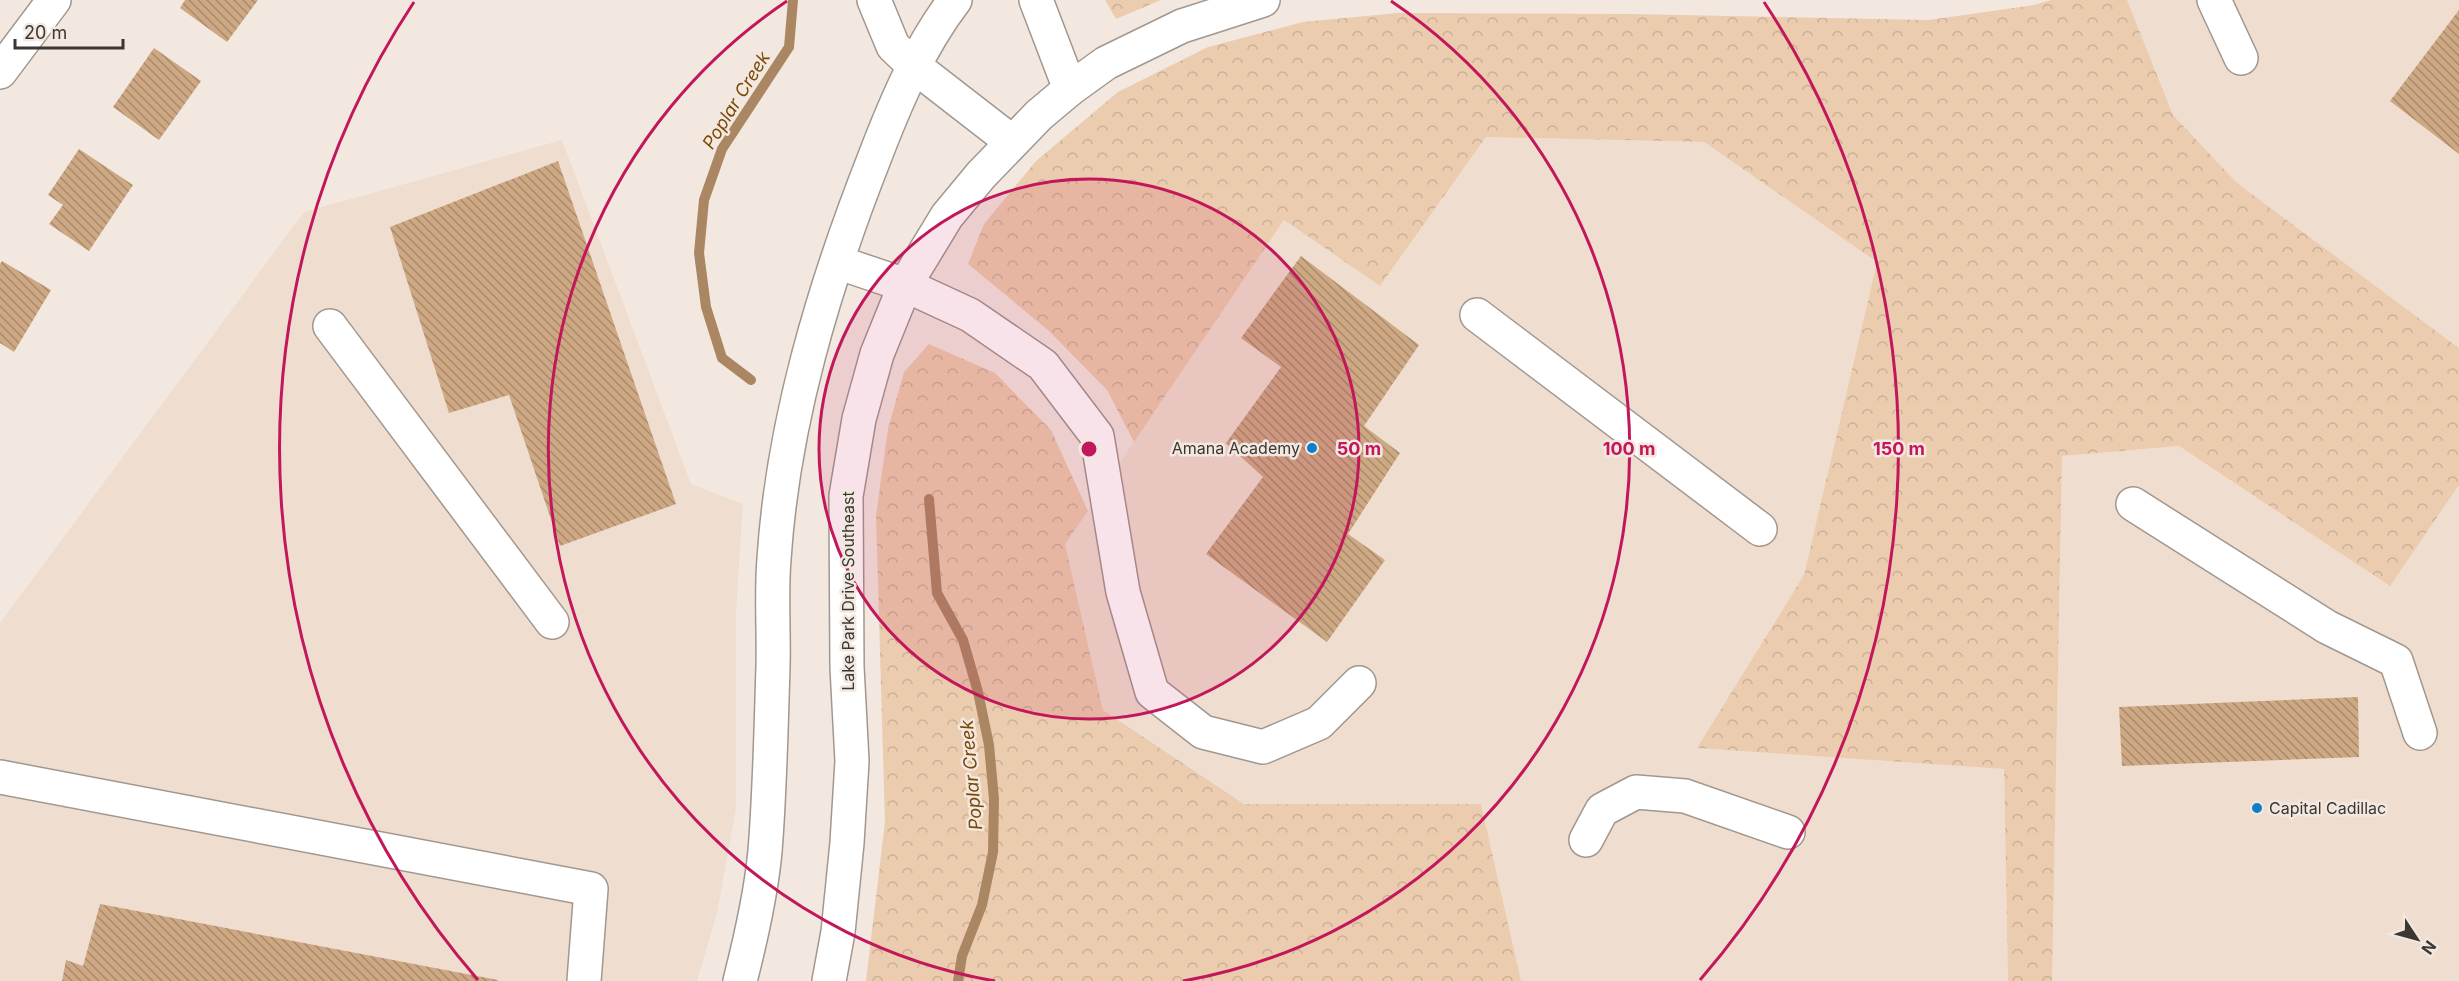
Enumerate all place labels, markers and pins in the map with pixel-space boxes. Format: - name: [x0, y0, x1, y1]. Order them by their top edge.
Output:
- place label: Amana Academy: [1172, 438, 1300, 458]
- centre of rings: [1079, 439, 1099, 459]
- marker: Amana Academy: [1305, 441, 1319, 455]
- place label: Capital Cadillac: [2269, 798, 2386, 818]
- marker: Capital Cadillac: [2250, 801, 2264, 815]

